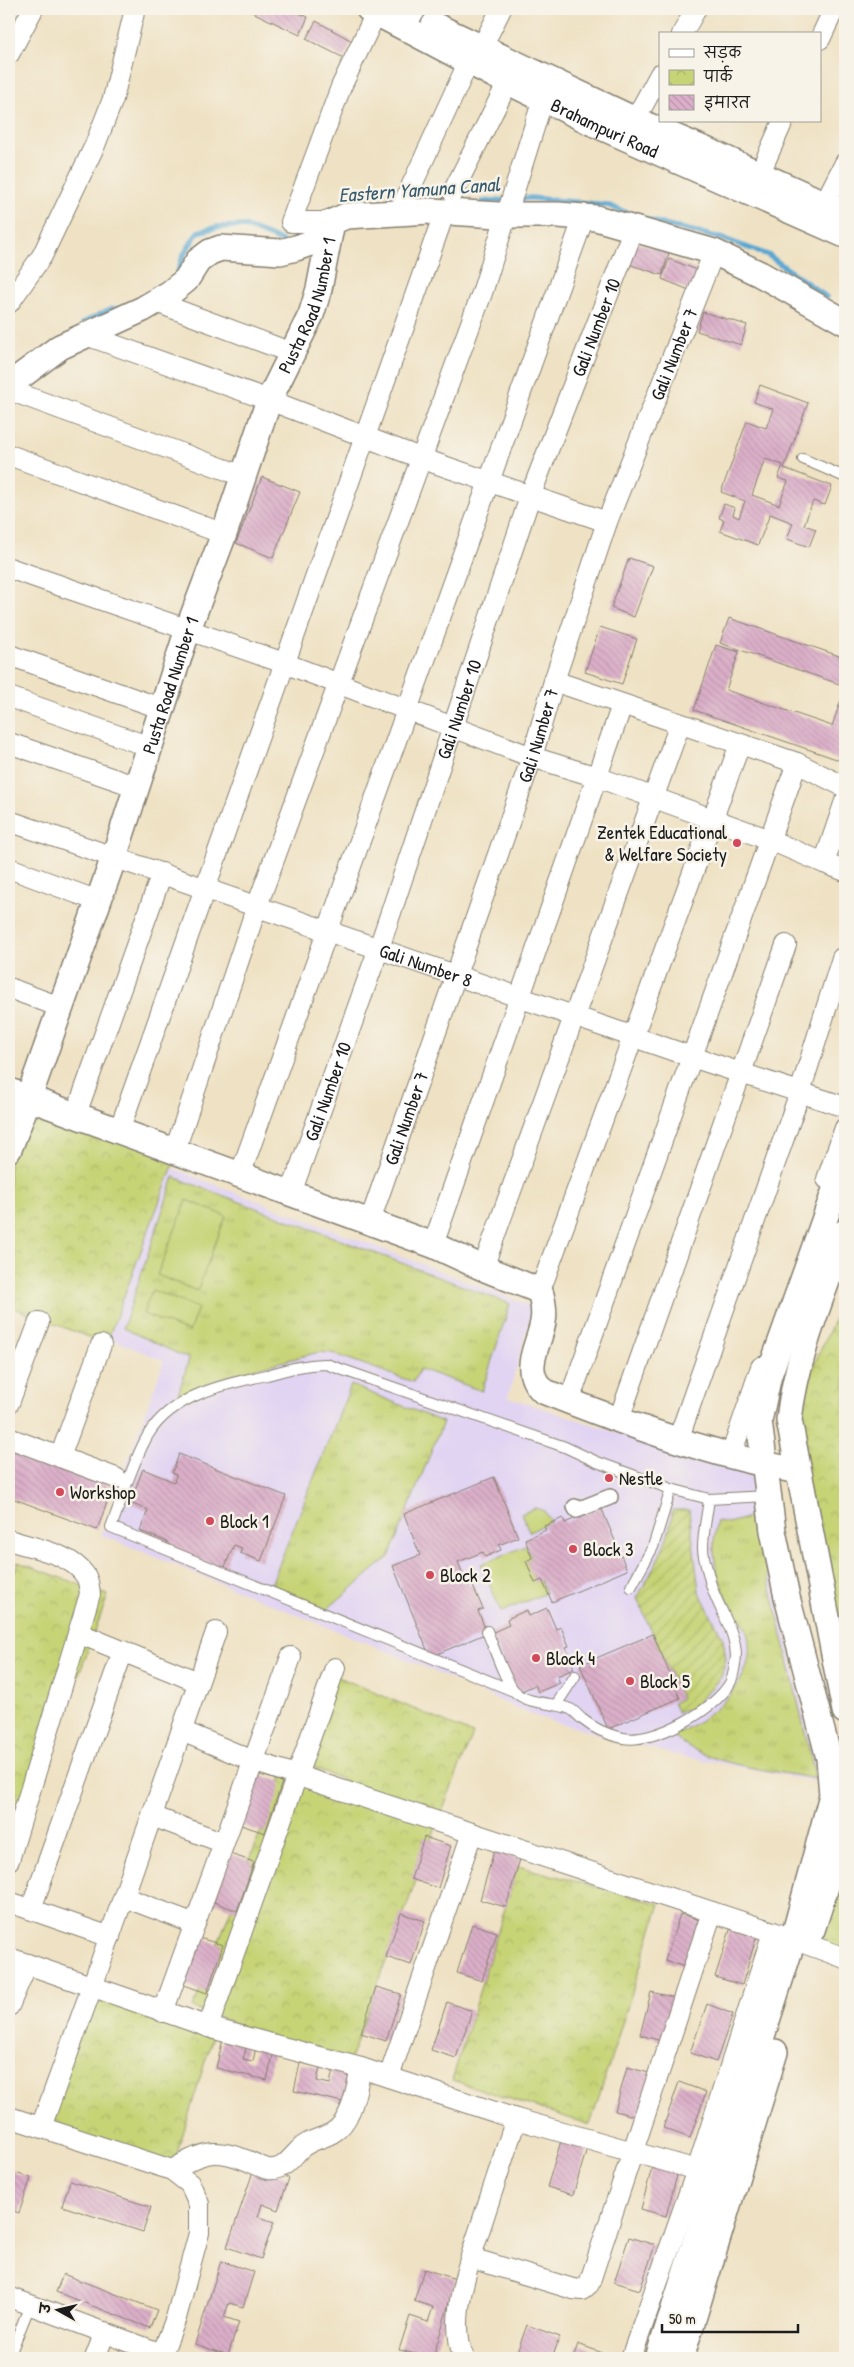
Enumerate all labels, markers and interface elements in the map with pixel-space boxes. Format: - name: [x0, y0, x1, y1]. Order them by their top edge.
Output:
- legend: [659, 32, 822, 122]
- text: सड़क: [703, 42, 742, 63]
- text: पार्क: [703, 65, 734, 87]
- street label: Brahampuri Road: [547, 92, 663, 164]
- text: इमारत: [704, 92, 751, 113]
- water label: Eastern Yamuna Canal: [338, 170, 502, 208]
- street label: Pusta Road Number 1: [271, 235, 342, 377]
- street label: Gali Number 10: [565, 274, 626, 380]
- street label: Gali Number 7: [644, 304, 704, 404]
- street label: Pusta Road Number 1: [135, 613, 205, 757]
- street label: Gali Number 10: [430, 656, 488, 763]
- street label: Gali Number 7: [511, 685, 564, 786]
- place label: Zentek Educational & Welfare Society: [597, 819, 728, 867]
- marker: Zentek Educational & Welfare Society: [731, 837, 743, 849]
- street label: Gali Number 8: [376, 937, 476, 993]
- street label: Gali Number 10: [298, 1038, 357, 1144]
- street label: Gali Number 7: [378, 1068, 434, 1168]
- place label: Nestle: [619, 1465, 664, 1491]
- marker: Nestle: [603, 1472, 615, 1484]
- place label: Workshop: [70, 1479, 136, 1505]
- marker: Workshop: [54, 1486, 66, 1498]
- place label: Block 1: [220, 1508, 269, 1534]
- marker: Block 1: [204, 1515, 216, 1527]
- place label: Block 3: [583, 1536, 633, 1562]
- marker: Block 3: [567, 1543, 579, 1555]
- place label: Block 2: [440, 1562, 491, 1588]
- marker: Block 2: [424, 1569, 436, 1581]
- place label: Block 4: [546, 1645, 595, 1671]
- marker: Block 4: [530, 1652, 542, 1664]
- place label: Block 5: [640, 1668, 690, 1694]
- marker: Block 5: [624, 1675, 636, 1687]
- north arrow: [32, 2284, 82, 2334]
- text: उ: [34, 2301, 55, 2316]
- scale bar: [662, 2302, 798, 2334]
- text: 50 m: [669, 2308, 696, 2329]

